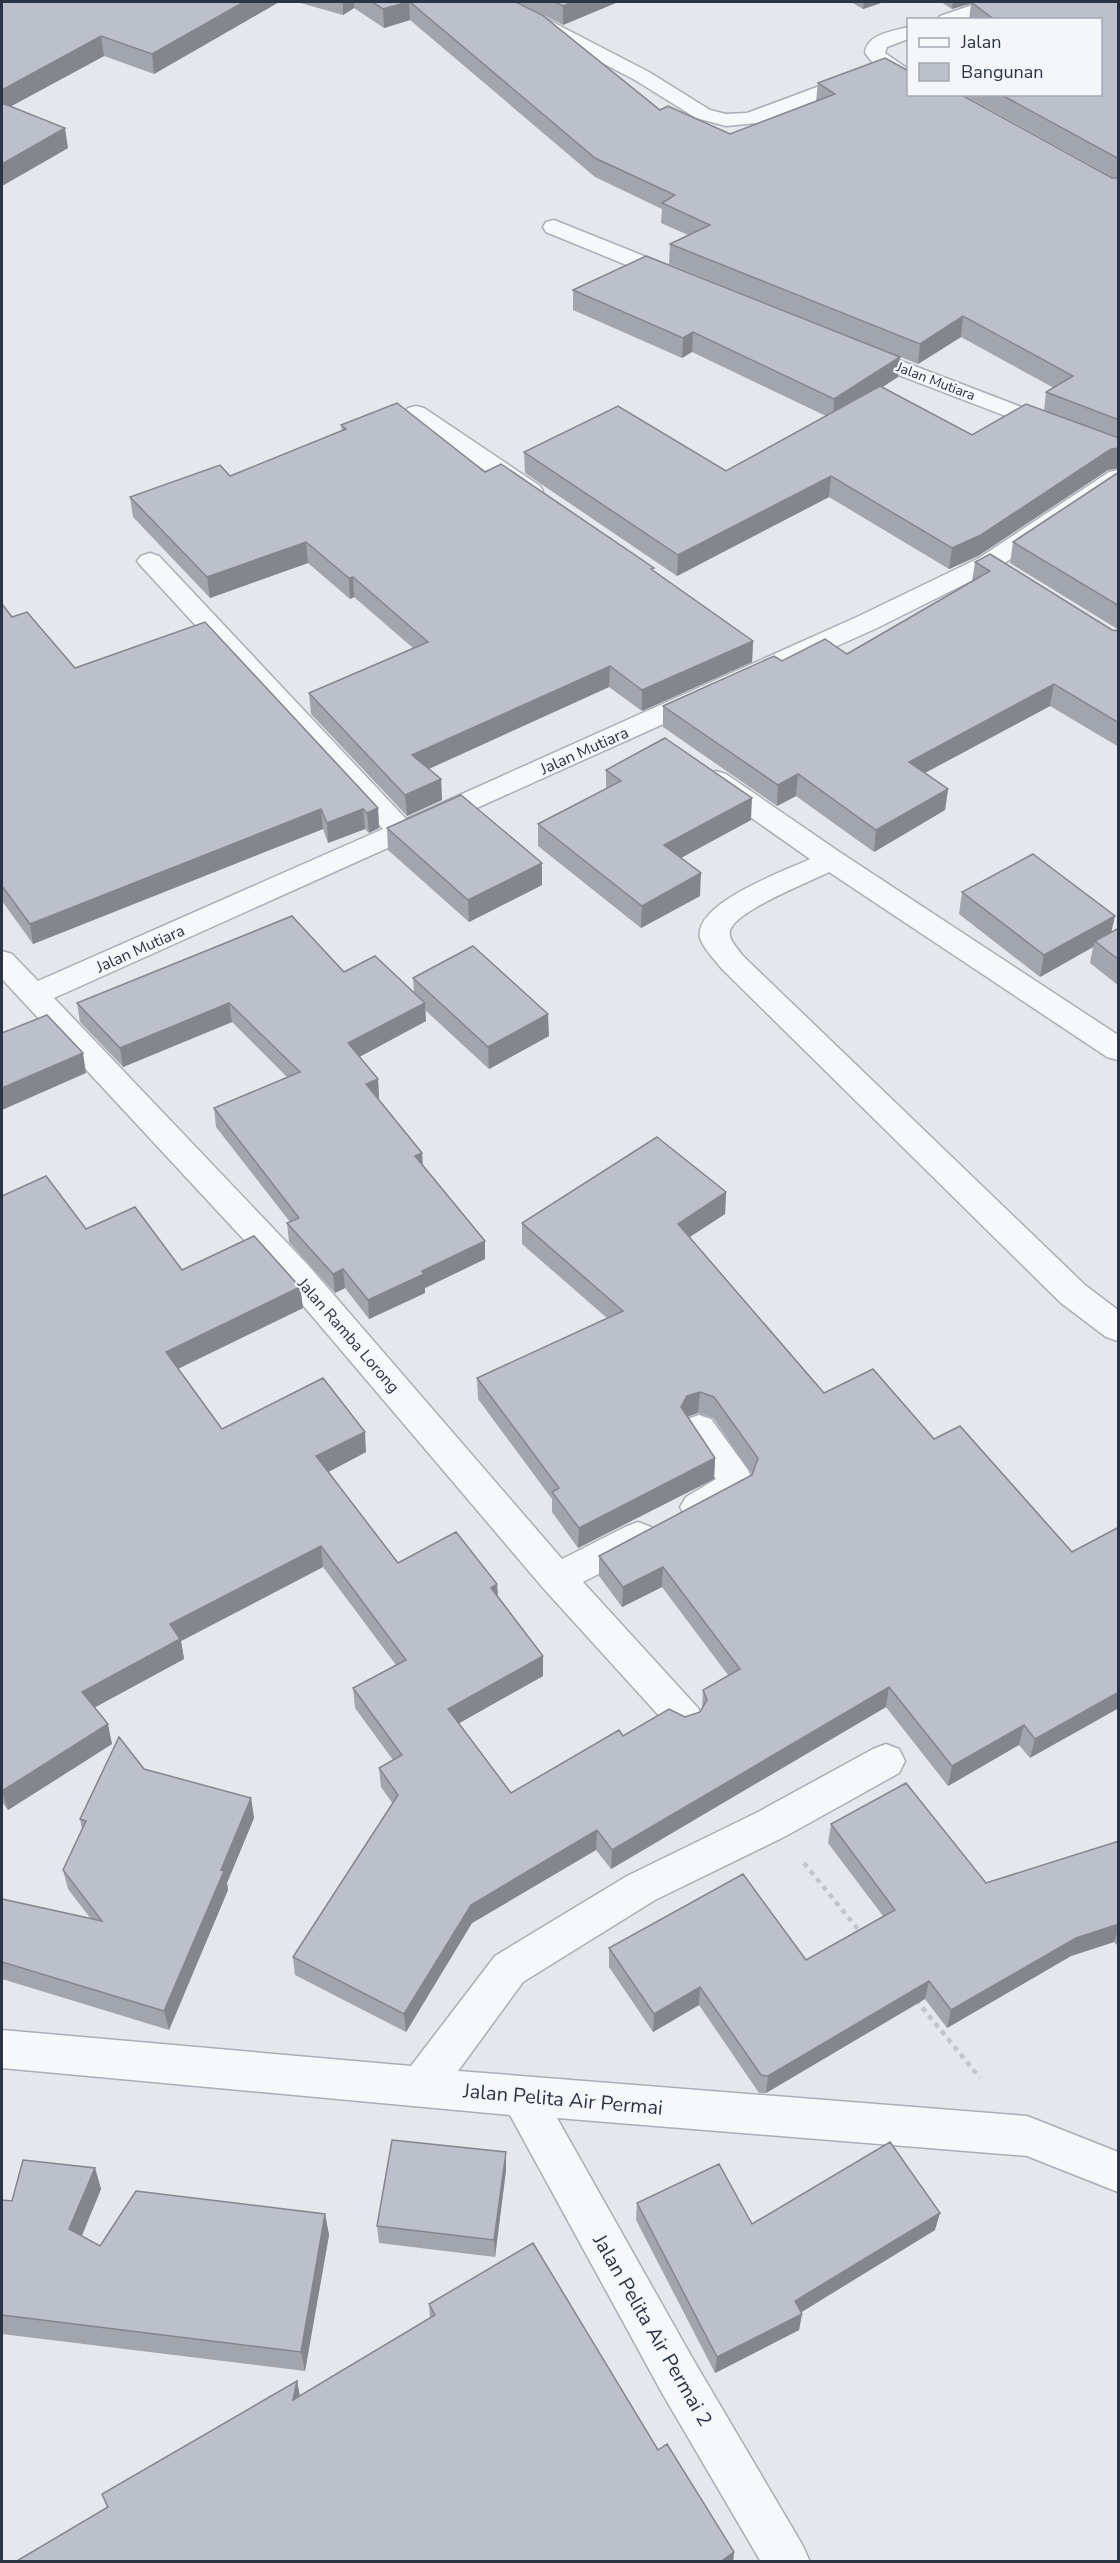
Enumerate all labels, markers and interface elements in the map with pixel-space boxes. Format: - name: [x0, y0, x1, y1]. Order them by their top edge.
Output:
- legend: [907, 18, 1102, 96]
- text: Jalan: [960, 30, 1001, 54]
- text: Bangunan: [961, 60, 1044, 84]
- street label: Jalan Mutiara: [893, 357, 978, 405]
- street label: Jalan Mutiara: [536, 722, 632, 781]
- street label: Jalan Mutiara: [92, 920, 188, 979]
- street label: Jalan Ramba Lorong: [292, 1273, 404, 1398]
- street label: Jalan Pelita Air Permai: [461, 2077, 664, 2122]
- street label: Jalan Pelita Air Permai 2: [586, 2229, 719, 2431]

